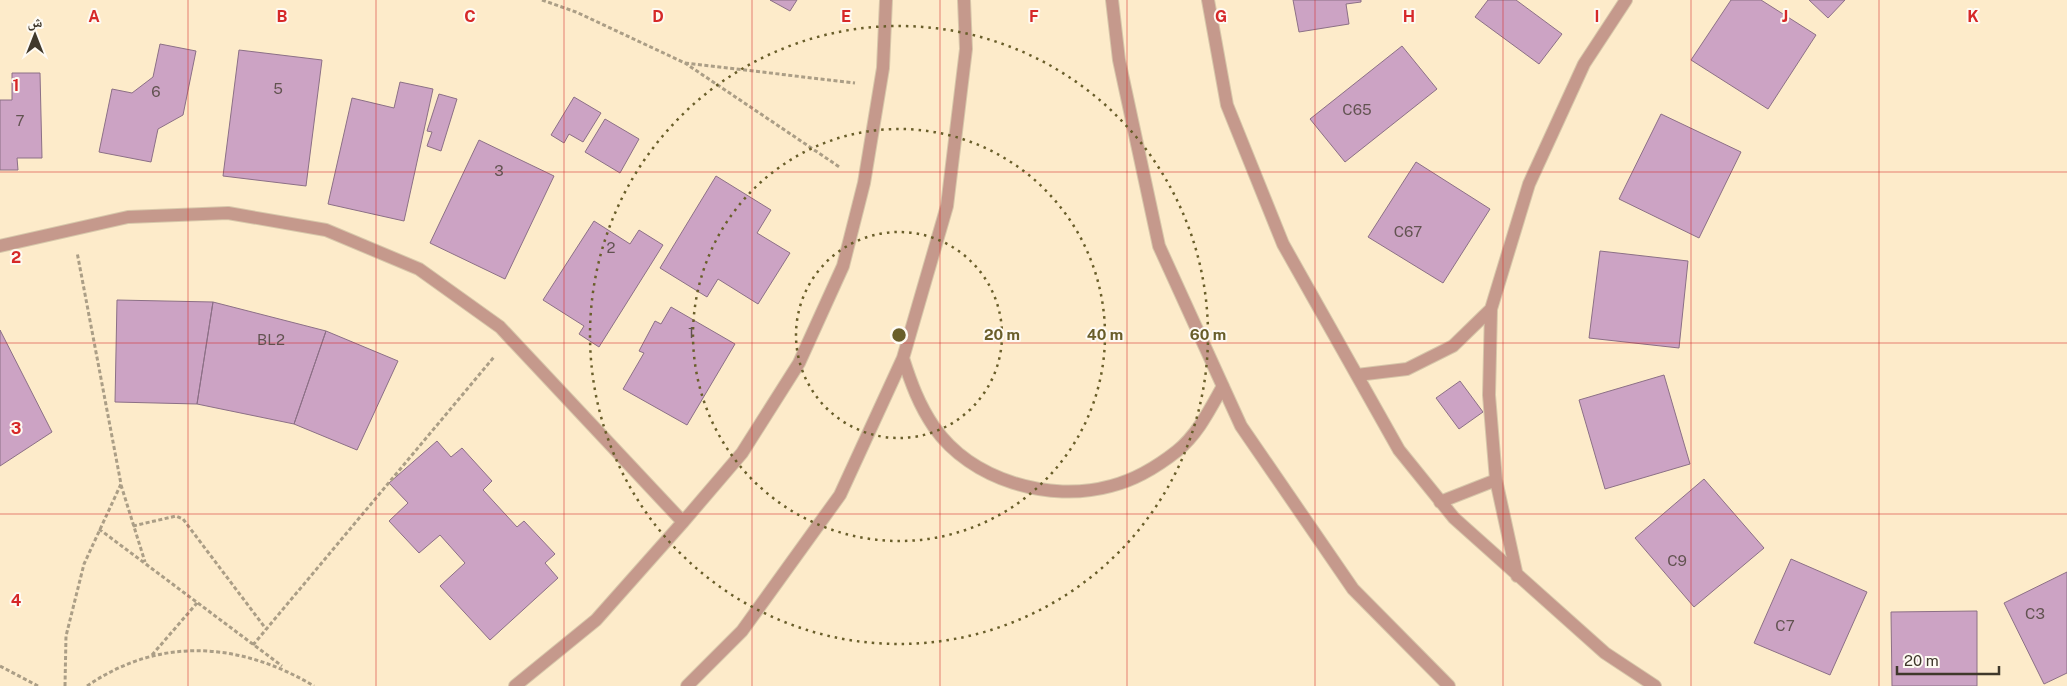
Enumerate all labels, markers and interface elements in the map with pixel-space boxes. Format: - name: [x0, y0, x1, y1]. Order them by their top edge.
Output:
- text: A: [88, 7, 100, 26]
- text: B: [277, 7, 288, 26]
- text: C: [464, 7, 476, 26]
- text: D: [652, 7, 664, 26]
- text: E: [841, 7, 851, 26]
- text: F: [1029, 7, 1039, 26]
- text: G: [1215, 7, 1227, 26]
- text: H: [1403, 7, 1415, 26]
- text: I: [1595, 7, 1599, 26]
- text: J: [1782, 7, 1788, 26]
- text: K: [1967, 7, 1979, 26]
- north arrow: [10, 10, 60, 60]
- text: ش: [28, 14, 43, 31]
- text: 1: [13, 76, 19, 95]
- house number: 5: [273, 80, 283, 97]
- house number: 6: [151, 83, 161, 100]
- house number: C65: [1342, 101, 1372, 118]
- house number: 7: [15, 112, 25, 129]
- house number: 3: [494, 162, 504, 179]
- house number: C67: [1394, 223, 1422, 240]
- house number: 2: [607, 239, 616, 256]
- text: 2: [11, 248, 21, 267]
- house number: 1: [688, 324, 694, 341]
- centre of rings: [890, 326, 908, 344]
- text: 20 m: [984, 326, 1020, 343]
- text: 40 m: [1087, 326, 1123, 343]
- text: 60 m: [1190, 326, 1226, 343]
- house number: BL2: [257, 331, 285, 348]
- text: 3: [11, 419, 21, 438]
- house number: C9: [1667, 552, 1687, 569]
- text: 4: [11, 591, 22, 610]
- house number: C3: [2025, 605, 2045, 622]
- house number: C7: [1775, 617, 1795, 634]
- scale bar: [1897, 644, 2000, 676]
- text: 20 m: [1904, 652, 1939, 669]

